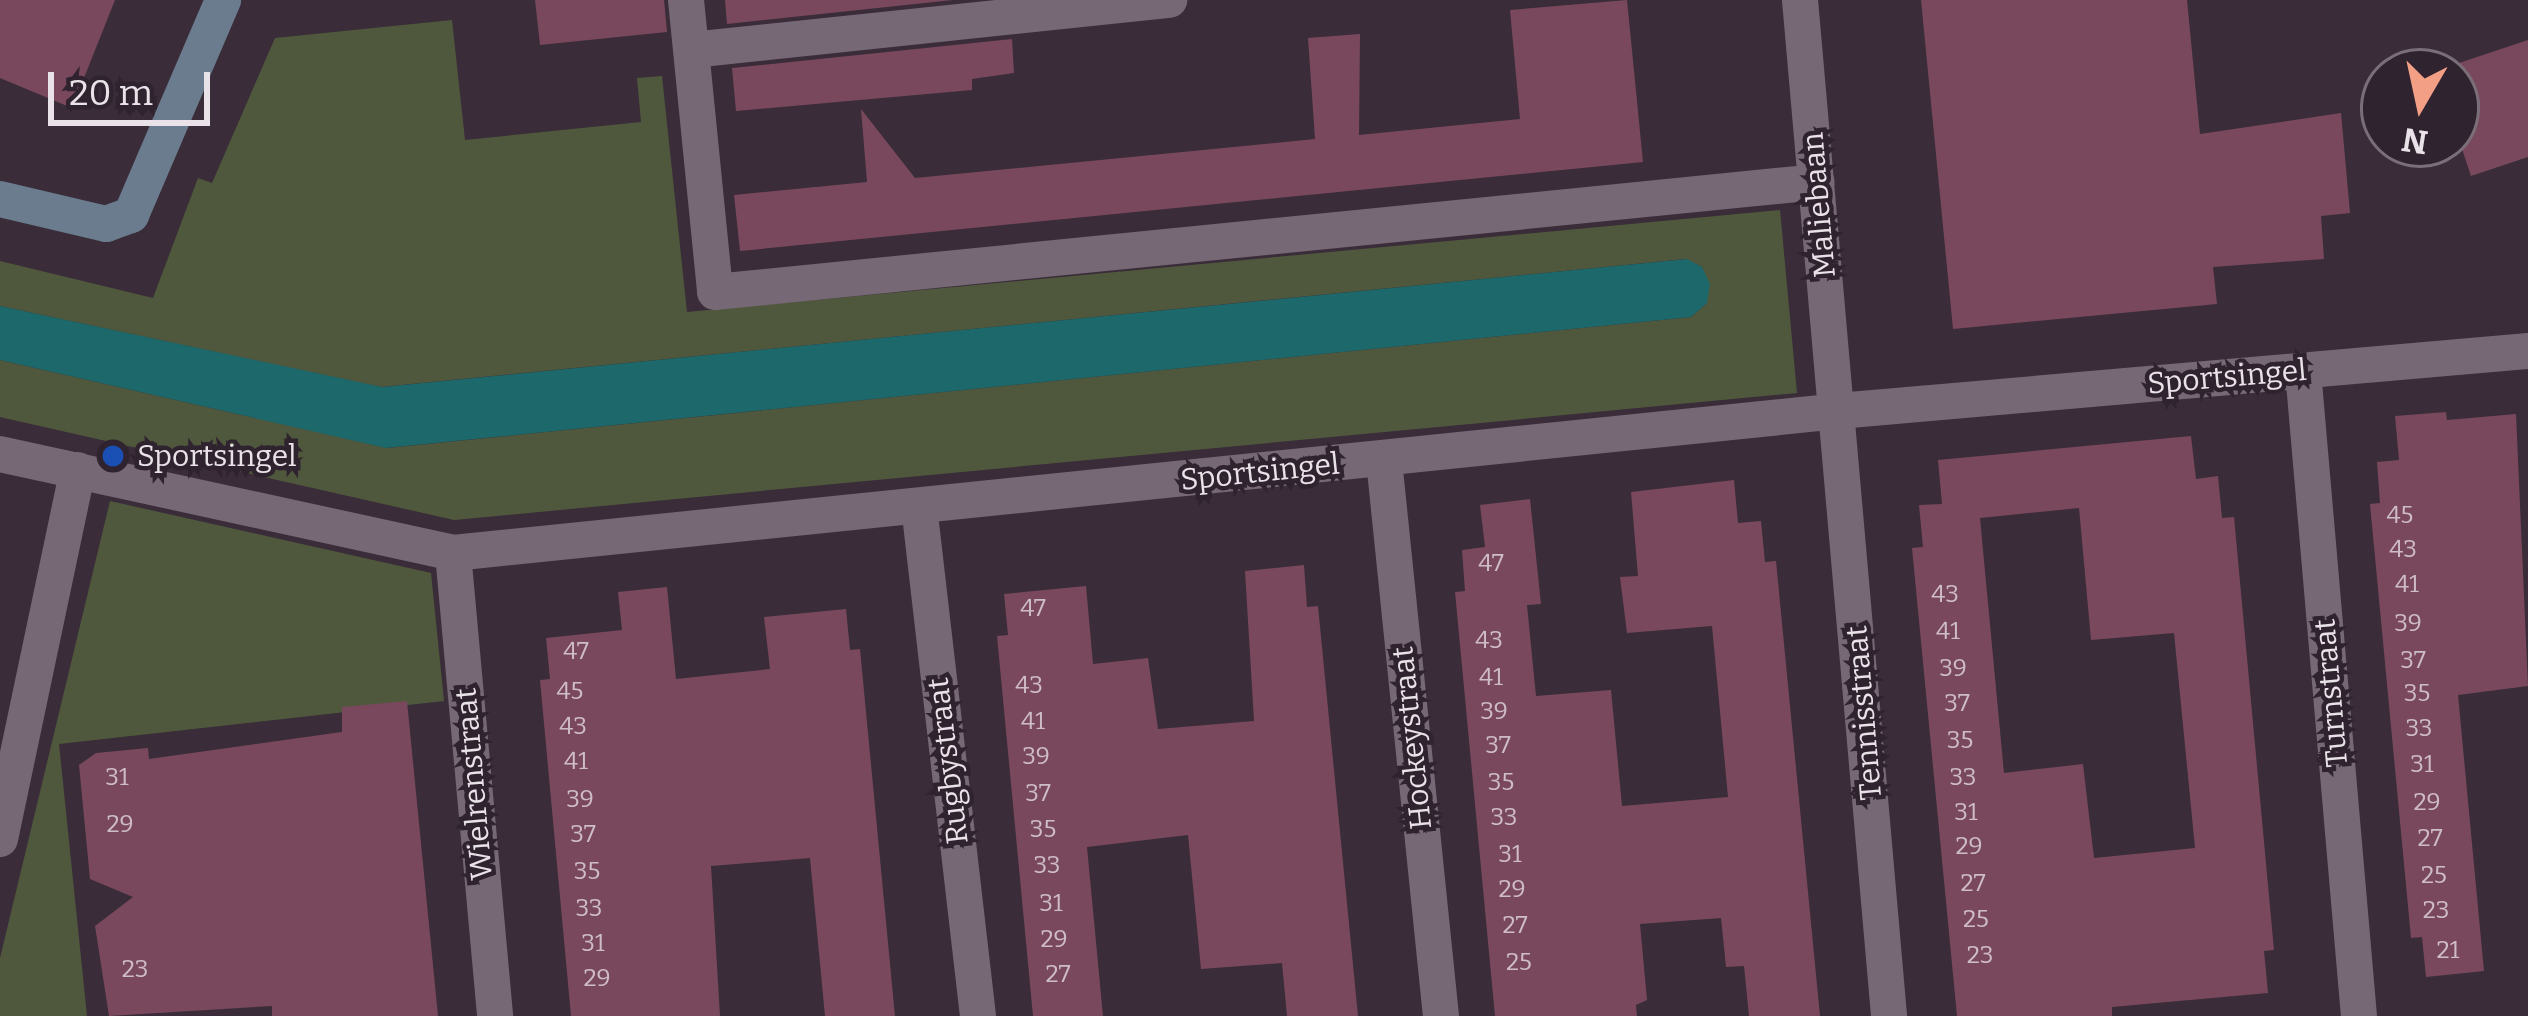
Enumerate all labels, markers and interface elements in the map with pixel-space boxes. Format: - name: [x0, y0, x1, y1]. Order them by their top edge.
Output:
- scale bar: [54, 48, 216, 122]
- north arrow: [2360, 48, 2480, 168]
- text: 20 m: [69, 71, 153, 115]
- text: N: [2399, 119, 2431, 162]
- street label: Maliebaan: [1795, 131, 1843, 279]
- street label: Sportsingel: [2146, 352, 2308, 402]
- place label: Sportsingel: [137, 438, 297, 474]
- marker: Sportsingel: [100, 443, 126, 469]
- street label: Sportsingel: [1179, 446, 1341, 498]
- house number: 45: [2387, 502, 2413, 530]
- house number: 43: [2389, 536, 2417, 564]
- house number: 47: [1478, 550, 1504, 578]
- house number: 41: [2395, 571, 2419, 599]
- house number: 43: [1931, 581, 1959, 609]
- house number: 47: [1020, 595, 1046, 623]
- house number: 39: [2394, 610, 2422, 638]
- street label: Turnstraat: [2307, 617, 2355, 769]
- house number: 41: [1936, 618, 1960, 646]
- street label: Tennisstraat: [1838, 624, 1890, 802]
- house number: 43: [1475, 627, 1503, 655]
- house number: 47: [563, 638, 589, 666]
- street label: Hockeystraat: [1385, 645, 1439, 831]
- house number: 37: [2400, 647, 2426, 675]
- house number: 39: [1939, 655, 1967, 683]
- house number: 41: [1479, 664, 1503, 692]
- house number: 43: [1015, 672, 1043, 700]
- street label: Rugbystraat: [920, 676, 976, 846]
- house number: 45: [557, 678, 583, 706]
- house number: 35: [2404, 680, 2430, 708]
- street label: Wielrenstraat: [448, 687, 500, 881]
- house number: 37: [1944, 690, 1970, 718]
- house number: 39: [1480, 698, 1508, 726]
- house number: 41: [1021, 708, 1045, 736]
- house number: 43: [559, 713, 587, 741]
- house number: 33: [2406, 715, 2432, 743]
- house number: 35: [1947, 727, 1973, 755]
- house number: 37: [1485, 732, 1511, 760]
- house number: 39: [1022, 743, 1050, 771]
- house number: 41: [564, 748, 588, 776]
- house number: 31: [2410, 751, 2434, 779]
- house number: 31: [105, 764, 129, 792]
- house number: 33: [1950, 764, 1976, 792]
- house number: 35: [1488, 769, 1514, 797]
- house number: 37: [1025, 780, 1051, 808]
- house number: 39: [566, 786, 594, 814]
- house number: 29: [2413, 789, 2441, 817]
- house number: 31: [1954, 799, 1978, 827]
- house number: 33: [1491, 804, 1517, 832]
- house number: 29: [106, 811, 134, 839]
- house number: 35: [1030, 816, 1056, 844]
- house number: 37: [570, 821, 596, 849]
- house number: 27: [2418, 825, 2442, 853]
- house number: 29: [1955, 833, 1983, 861]
- house number: 31: [1498, 841, 1522, 869]
- house number: 33: [1034, 852, 1060, 880]
- house number: 35: [574, 858, 600, 886]
- house number: 25: [2421, 862, 2447, 890]
- house number: 27: [1961, 870, 1985, 898]
- house number: 29: [1498, 876, 1526, 904]
- house number: 31: [1039, 890, 1063, 918]
- house number: 33: [576, 895, 602, 923]
- house number: 23: [2423, 897, 2449, 925]
- house number: 25: [1963, 906, 1989, 934]
- house number: 27: [1503, 912, 1527, 940]
- house number: 29: [1040, 926, 1068, 954]
- house number: 31: [581, 930, 605, 958]
- house number: 21: [2437, 937, 2459, 965]
- house number: 23: [1967, 942, 1993, 970]
- house number: 25: [1506, 949, 1532, 977]
- house number: 23: [122, 956, 148, 984]
- house number: 27: [1046, 961, 1070, 989]
- house number: 29: [583, 965, 611, 993]

